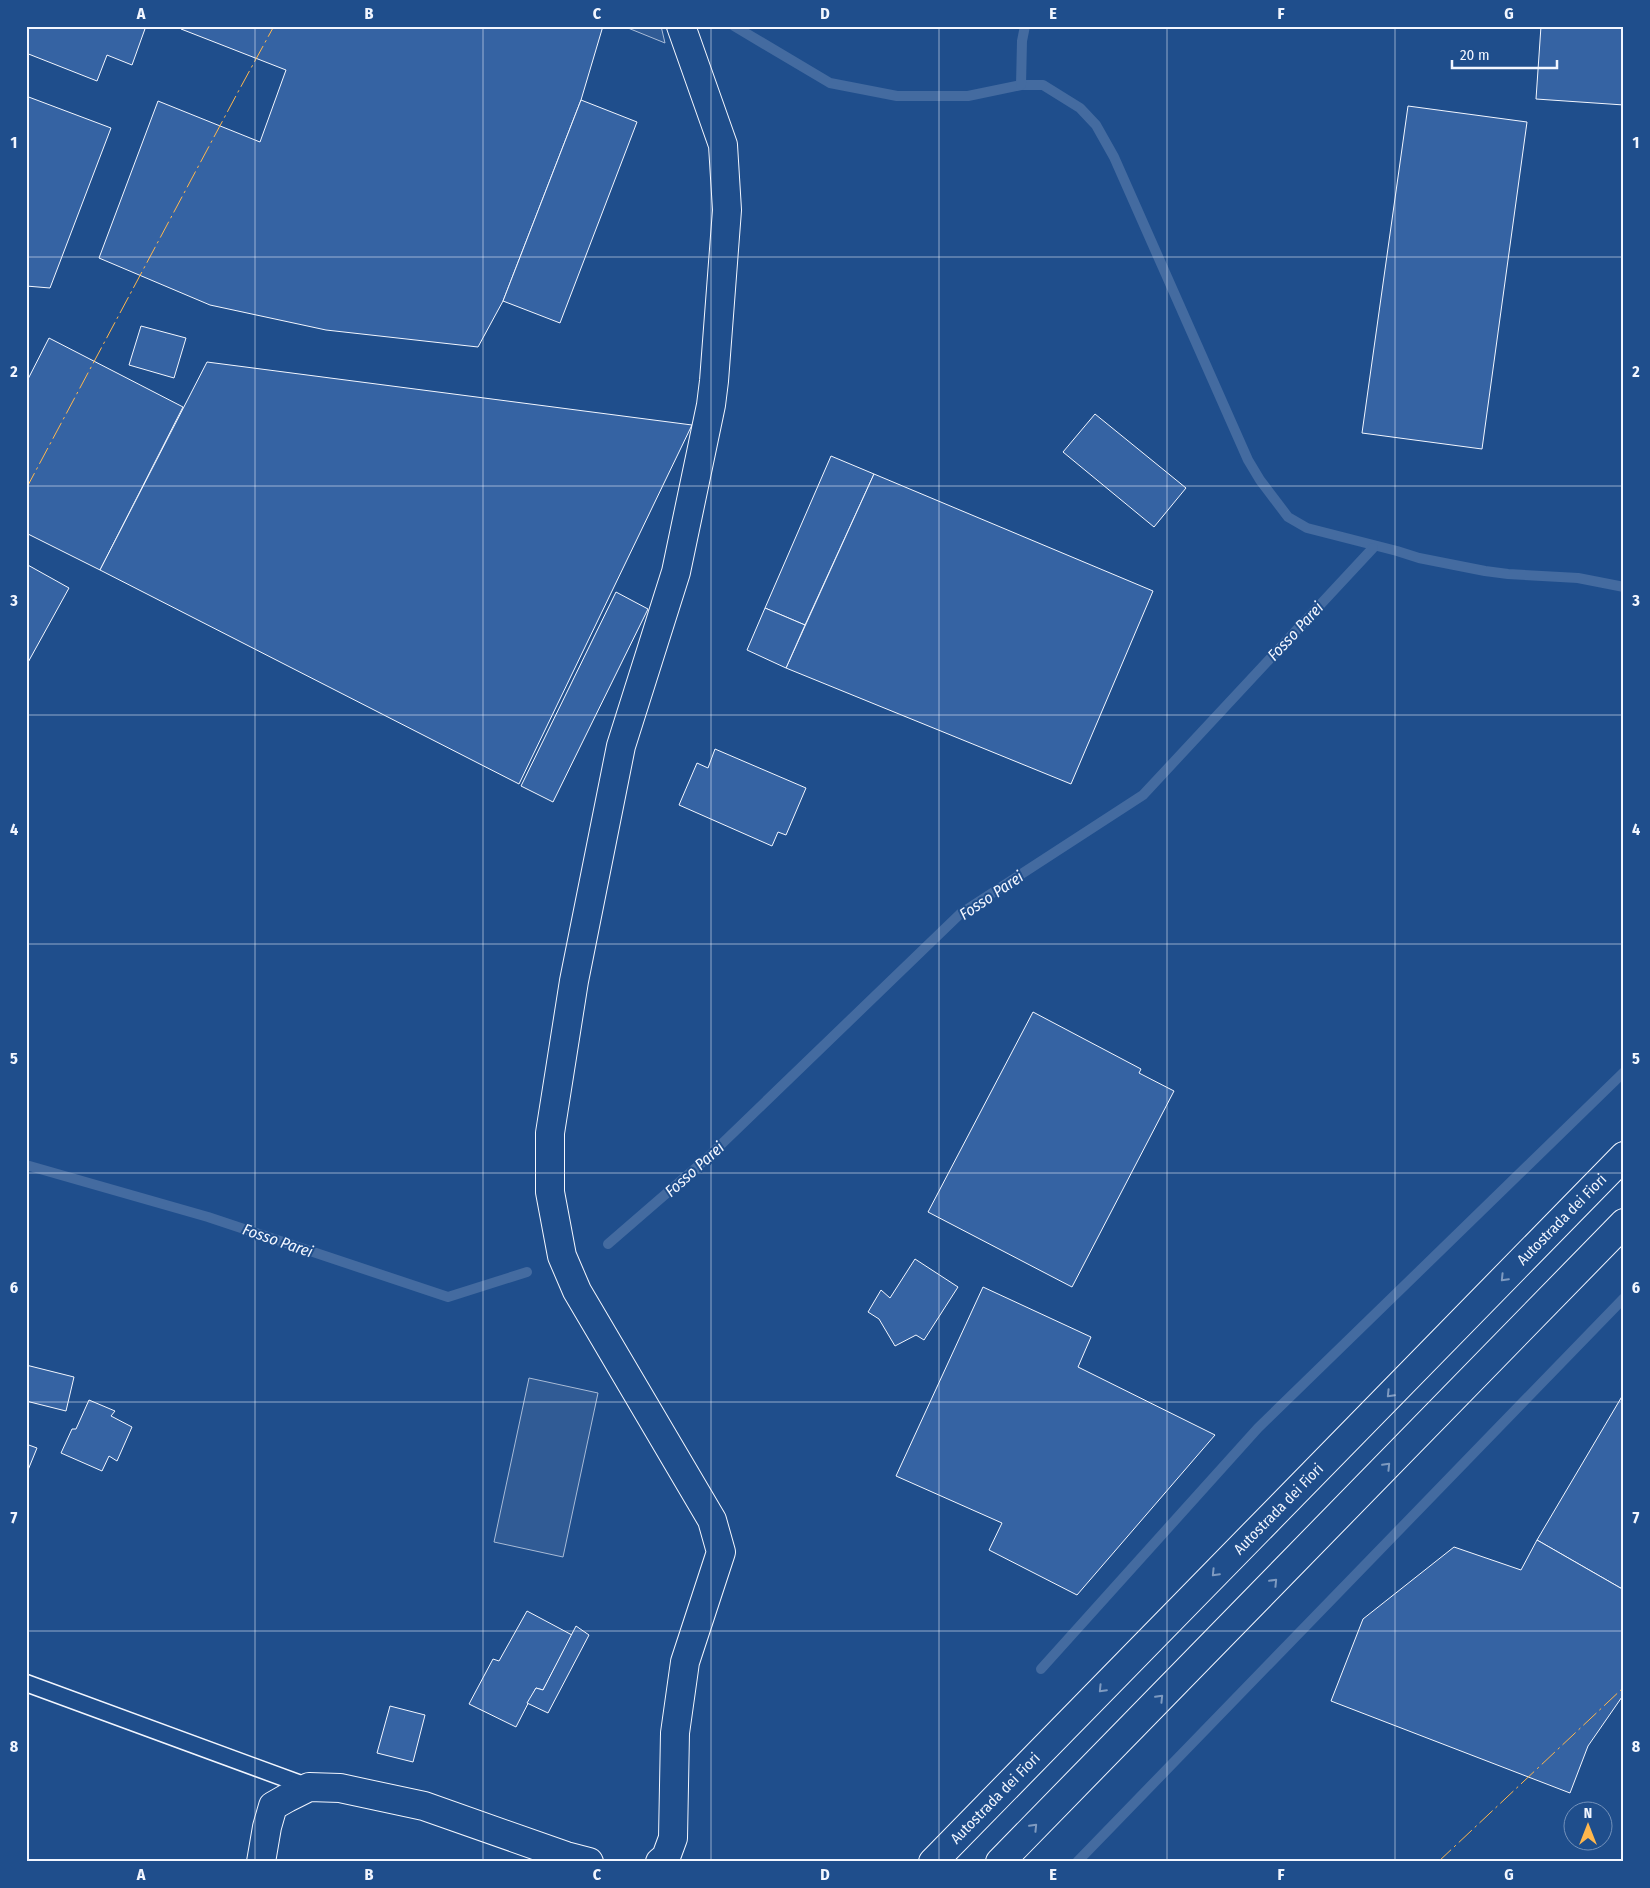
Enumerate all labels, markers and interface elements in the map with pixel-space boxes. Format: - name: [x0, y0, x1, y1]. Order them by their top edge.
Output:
- text: A: [136, 4, 146, 23]
- text: B: [365, 4, 374, 23]
- text: C: [593, 4, 602, 23]
- text: D: [820, 4, 830, 23]
- text: E: [1049, 4, 1057, 23]
- text: F: [1277, 4, 1285, 23]
- text: G: [1504, 4, 1514, 23]
- scale bar: [1452, 38, 1558, 70]
- text: 20 m: [1460, 46, 1490, 64]
- text: 1: [11, 133, 17, 152]
- text: 1: [1633, 133, 1639, 152]
- text: 2: [9, 362, 18, 381]
- text: 2: [1631, 362, 1640, 381]
- text: 3: [9, 591, 18, 610]
- text: 3: [1631, 591, 1640, 610]
- water label: Fosso Parei: [1264, 598, 1327, 665]
- text: 4: [10, 820, 18, 839]
- text: 4: [1632, 820, 1640, 839]
- water label: Fosso Parei: [956, 867, 1027, 924]
- text: 5: [10, 1049, 18, 1068]
- text: 5: [1632, 1049, 1640, 1068]
- water label: Fosso Parei: [661, 1138, 728, 1201]
- street label: Autostrada dei Fiori: [1513, 1170, 1610, 1269]
- water label: Fosso Parei: [240, 1220, 315, 1261]
- one-way arrow: [1501, 1272, 1510, 1281]
- text: 6: [10, 1278, 18, 1297]
- text: 6: [1632, 1278, 1640, 1297]
- one-way arrow: [1387, 1388, 1396, 1397]
- street label: Autostrada dei Fiori: [1230, 1460, 1327, 1558]
- one-way arrow: [1381, 1462, 1390, 1471]
- text: 7: [11, 1508, 18, 1527]
- text: 7: [1633, 1508, 1640, 1527]
- one-way arrow: [1212, 1567, 1221, 1576]
- one-way arrow: [1268, 1579, 1277, 1588]
- one-way arrow: [1099, 1683, 1108, 1692]
- one-way arrow: [1154, 1695, 1163, 1704]
- text: 8: [10, 1737, 19, 1756]
- text: 8: [1632, 1737, 1641, 1756]
- street label: Autostrada dei Fiori: [947, 1749, 1044, 1848]
- north arrow: [1562, 1800, 1612, 1850]
- text: N: [1584, 1805, 1592, 1822]
- one-way arrow: [1028, 1824, 1037, 1833]
- text: A: [136, 1865, 146, 1884]
- text: B: [365, 1865, 374, 1884]
- text: C: [593, 1865, 602, 1884]
- text: D: [820, 1865, 830, 1884]
- text: E: [1049, 1865, 1057, 1884]
- text: F: [1277, 1865, 1285, 1884]
- text: G: [1504, 1865, 1514, 1884]

